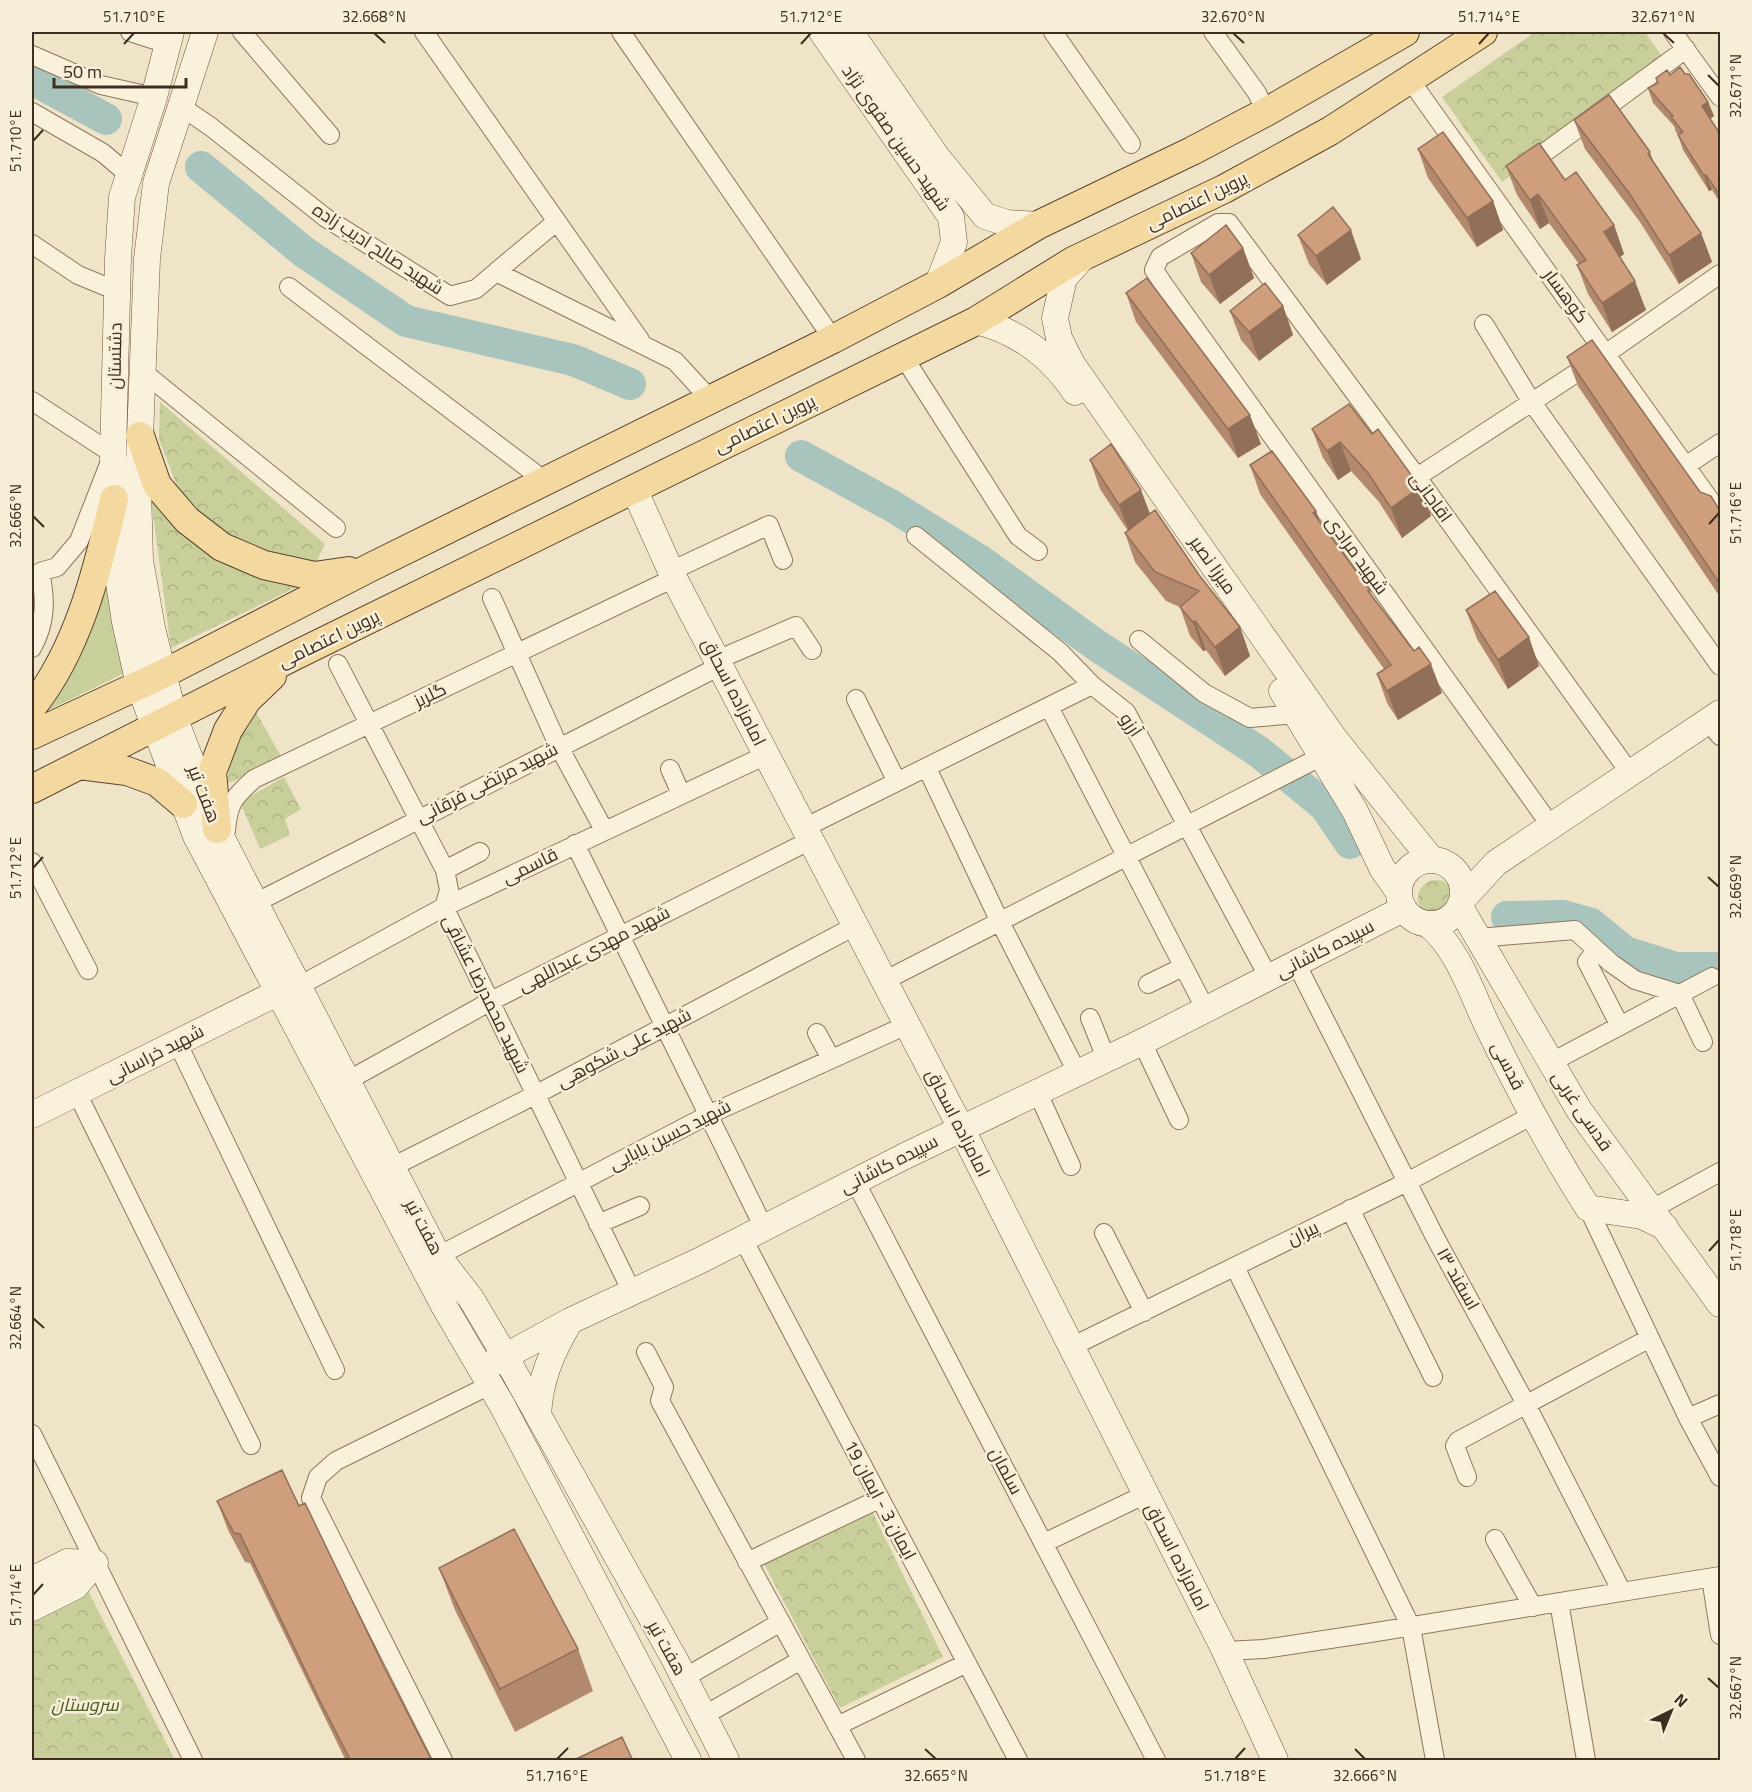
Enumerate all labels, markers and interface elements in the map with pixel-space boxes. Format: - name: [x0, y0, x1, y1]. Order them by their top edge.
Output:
- text: 51.710°E: [103, 2, 165, 31]
- text: 32.668°N: [342, 2, 406, 31]
- text: 51.712°E: [780, 2, 842, 31]
- text: 32.670°N: [1201, 2, 1265, 31]
- text: 51.714°E: [1458, 2, 1520, 31]
- text: 32.671°N: [1631, 2, 1695, 31]
- scale bar: [54, 51, 186, 89]
- text: 32.671°N: [1721, 54, 1750, 118]
- text: 50 m: [63, 55, 102, 88]
- street label: شهید حسین صفوی نژاد: [833, 57, 960, 218]
- text: 51.710°E: [1, 110, 30, 172]
- street label: پروین اعتصامی: [1140, 161, 1254, 240]
- street label: شهید صالح ادیب زاده: [306, 193, 451, 304]
- street label: کوهسار: [1534, 260, 1598, 330]
- street label: دشتستان: [97, 322, 132, 390]
- street label: پروین اعتصامی: [708, 384, 822, 463]
- street label: اقاجانی: [1401, 464, 1462, 530]
- text: 51.716°E: [1721, 482, 1750, 544]
- text: 32.666°N: [1, 484, 30, 548]
- street label: شهید مرادی: [1317, 508, 1398, 602]
- street label: میرزا نصیر: [1180, 527, 1246, 601]
- street label: پروین اعتصامی: [272, 599, 386, 678]
- street label: امامزاده اسحاق: [693, 632, 776, 752]
- street label: گلریز: [407, 672, 452, 717]
- street label: آرزو: [1111, 705, 1152, 744]
- street label: شهید مرتضی فرقانی: [410, 732, 564, 833]
- street label: هفت تیر: [178, 759, 231, 828]
- text: 51.712°E: [1, 837, 30, 899]
- street label: قاسمی: [496, 838, 564, 893]
- text: 32.669°N: [1721, 855, 1750, 919]
- street label: شهید مهدی عبداللهی: [512, 896, 676, 1001]
- street label: شهید محمدرضا عشاقی: [434, 909, 539, 1079]
- street label: سپیده کاشانی: [1270, 910, 1380, 988]
- street label: شهید علی شکوهی: [550, 998, 697, 1097]
- street label: شهید خراسانی: [100, 1015, 210, 1092]
- street label: قدسی: [1482, 1035, 1535, 1096]
- street label: امامزاده اسحاق: [917, 1063, 1000, 1183]
- street label: قدسی غربی: [1543, 1063, 1622, 1158]
- street label: شهید حسین بابایی: [603, 1089, 737, 1180]
- street label: سپیده کاشانی: [834, 1125, 944, 1203]
- street label: هفت تیر: [395, 1192, 453, 1261]
- text: 51.718°E: [1721, 1209, 1750, 1271]
- street label: پیران: [1281, 1211, 1325, 1254]
- street label: اسفند ۱۳: [1428, 1241, 1489, 1316]
- text: 32.664°N: [1, 1286, 30, 1350]
- street label: ایمان 3 - ایمان 19: [835, 1434, 926, 1566]
- street label: سلمان: [980, 1441, 1033, 1501]
- street label: امامزاده اسحاق: [1136, 1497, 1219, 1617]
- text: 51.714°E: [1, 1564, 30, 1626]
- street label: هفت تیر: [638, 1613, 696, 1682]
- text: 32.667°N: [1721, 1656, 1750, 1720]
- north arrow: [1641, 1681, 1701, 1741]
- text: N: [1667, 1685, 1695, 1715]
- park label: سروستان: [51, 1688, 120, 1721]
- text: 51.716°E: [526, 1761, 588, 1790]
- text: 32.665°N: [904, 1761, 968, 1790]
- text: 51.718°E: [1204, 1761, 1266, 1790]
- text: 32.666°N: [1333, 1761, 1397, 1790]

